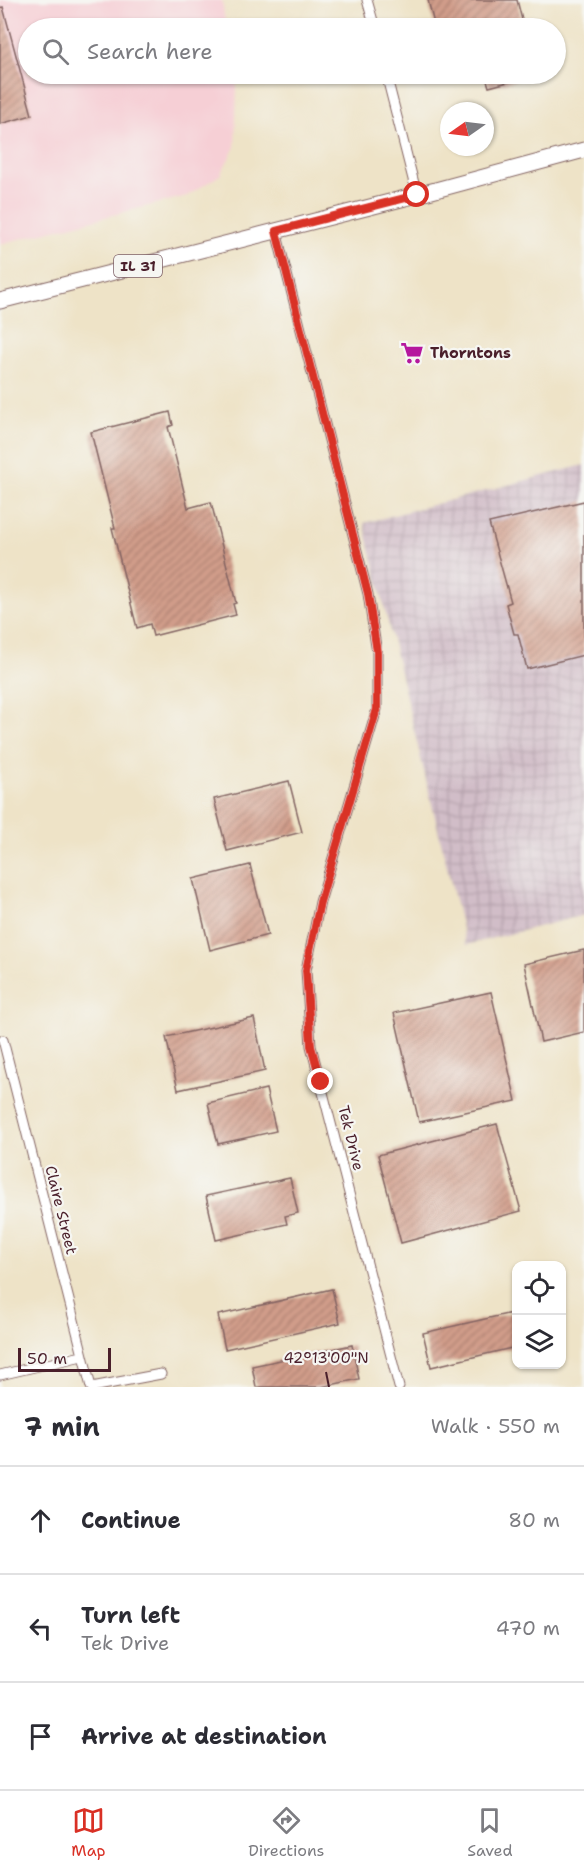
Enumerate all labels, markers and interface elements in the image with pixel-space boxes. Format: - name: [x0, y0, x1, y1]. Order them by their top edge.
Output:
- search box: [18, 18, 566, 84]
- icon: search: [39, 35, 72, 68]
- text: Search here: [87, 37, 213, 66]
- north arrow: [440, 102, 494, 156]
- route start: [403, 181, 429, 207]
- road number: IL 31: [114, 255, 162, 277]
- supermarket icon: Thorntons: [399, 340, 425, 366]
- place label: Thorntons: [430, 343, 511, 363]
- route end: [307, 1068, 333, 1094]
- street label: Tek Drive: [333, 1103, 369, 1173]
- street label: Claire Street: [40, 1164, 82, 1256]
- map controls: [512, 1261, 566, 1369]
- button: locate: [512, 1261, 566, 1315]
- button: layers: [512, 1315, 566, 1369]
- scale bar: [18, 1345, 111, 1372]
- text: 50 m: [27, 1348, 67, 1369]
- text: 42°13'00"N: [283, 1348, 369, 1368]
- text: 7 min: [24, 1409, 100, 1444]
- text: Walk · 550 m: [431, 1413, 560, 1439]
- icon: ahead: [24, 1504, 57, 1537]
- text: Continue: [81, 1506, 181, 1535]
- text: 80 m: [508, 1507, 560, 1533]
- text: Turn left: [81, 1601, 180, 1630]
- icon: left: [24, 1612, 57, 1645]
- text: 470 m: [496, 1615, 560, 1641]
- text: Tek Drive: [81, 1630, 169, 1656]
- icon: arrive: [24, 1720, 57, 1753]
- text: Arrive at destination: [81, 1722, 327, 1751]
- tab: Map: [71, 1804, 106, 1861]
- tab: Directions: [248, 1804, 325, 1861]
- tab: Saved: [467, 1804, 513, 1861]

